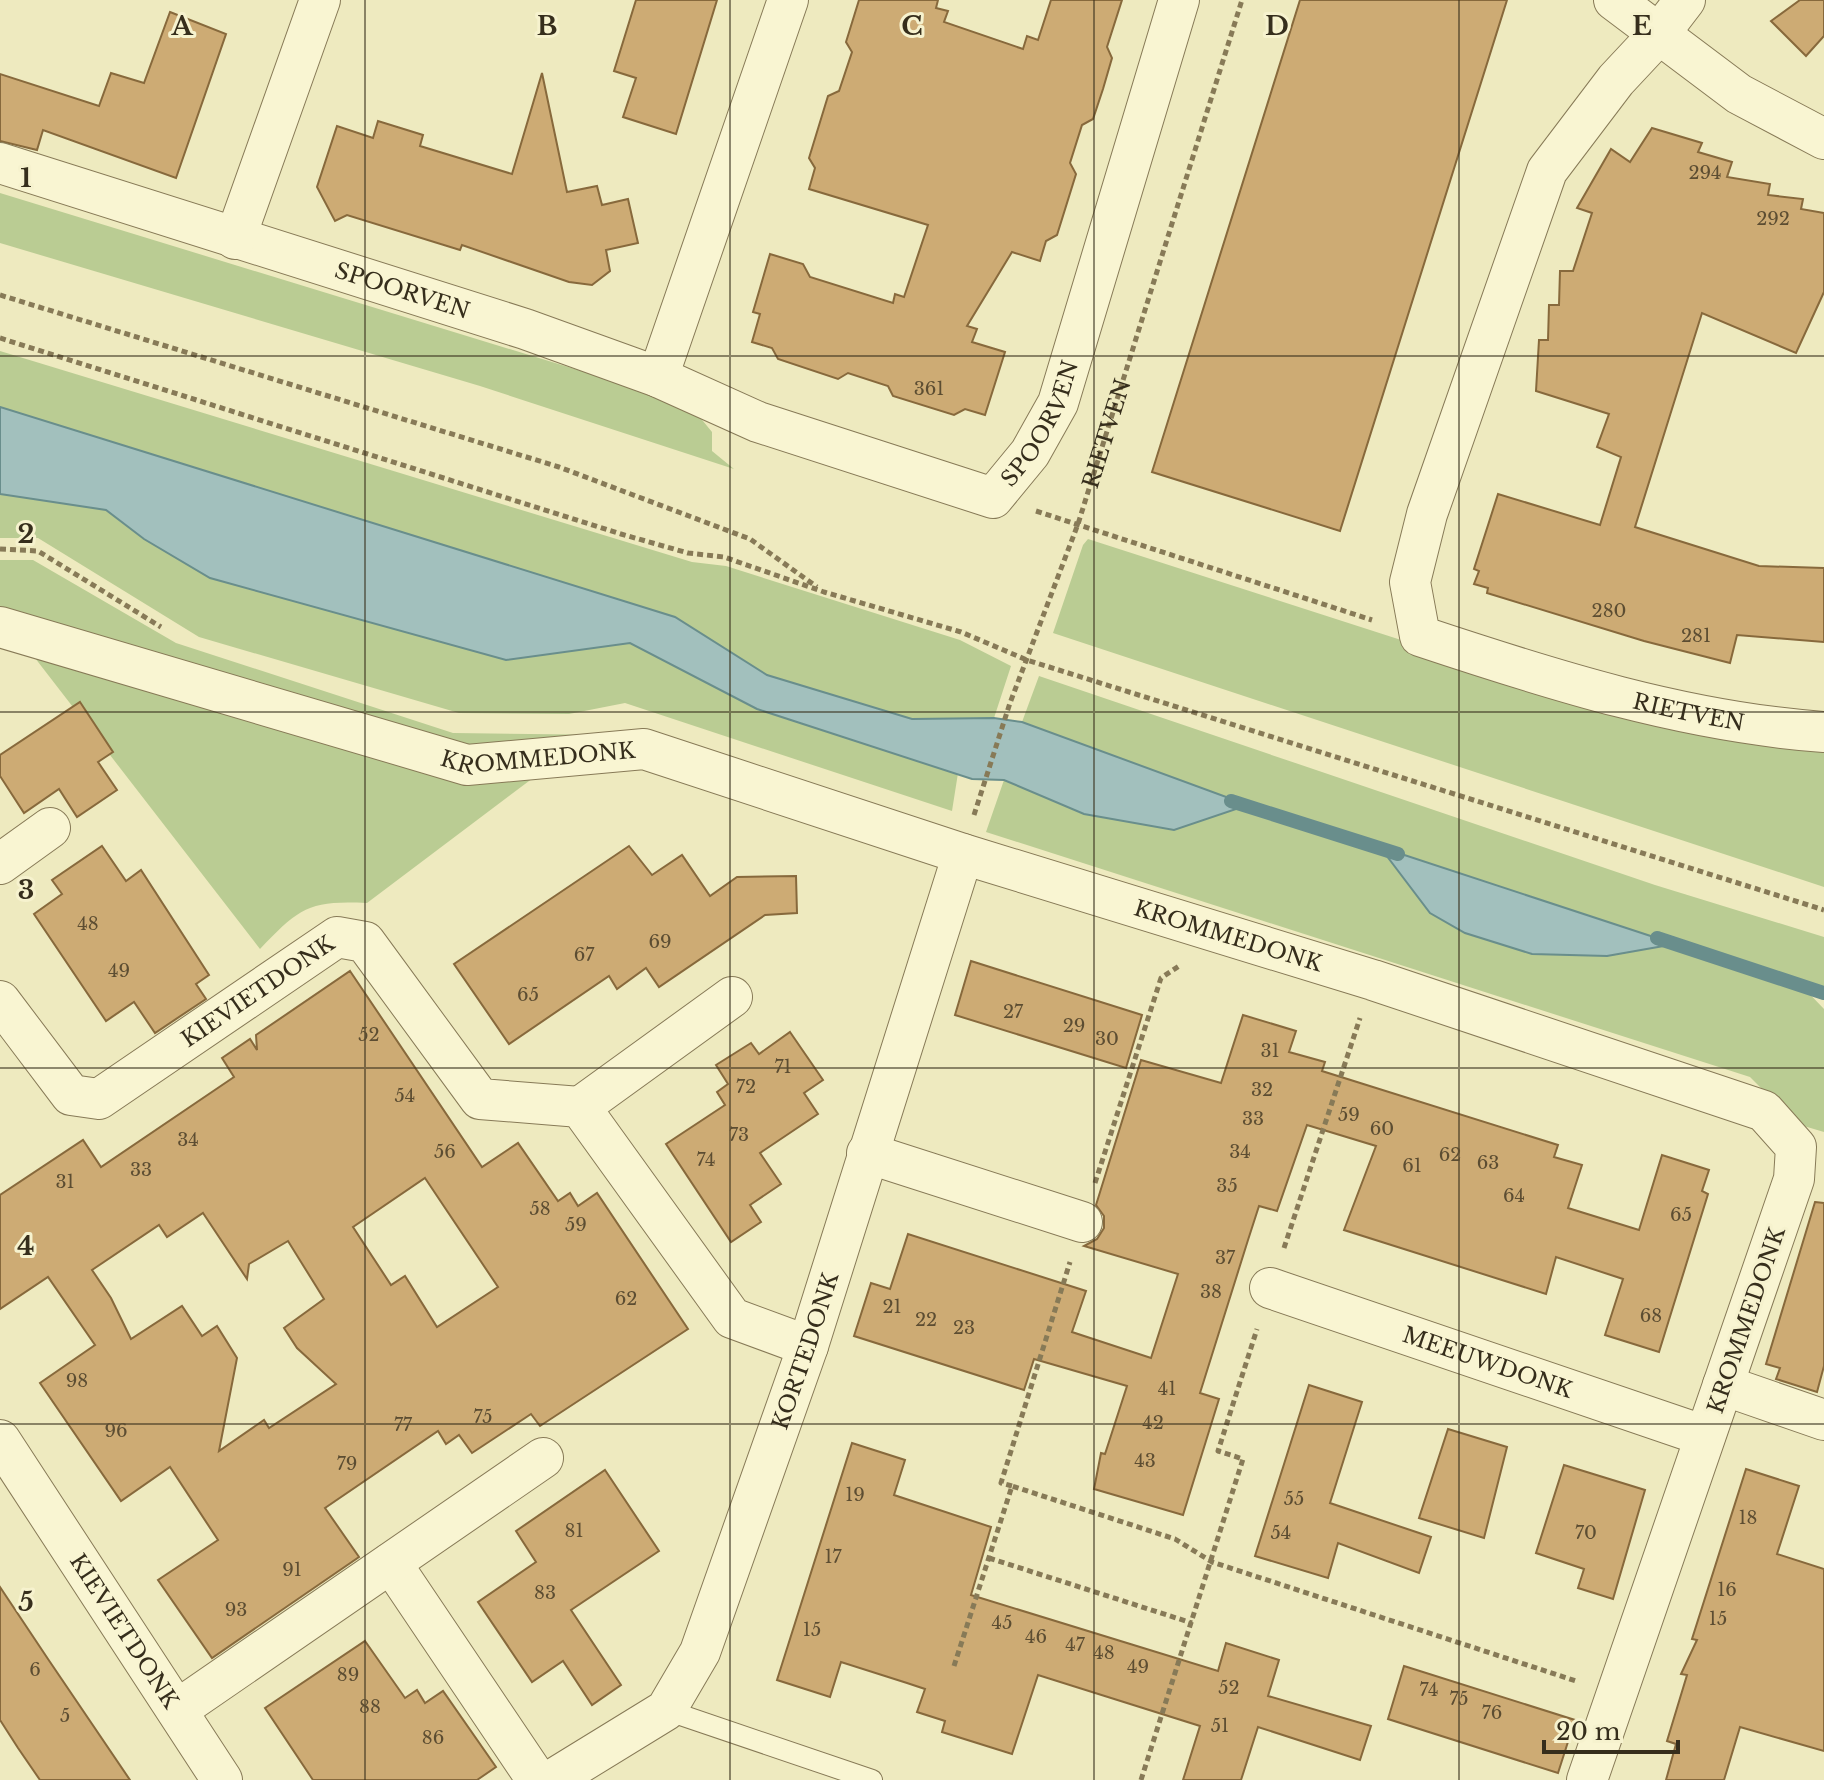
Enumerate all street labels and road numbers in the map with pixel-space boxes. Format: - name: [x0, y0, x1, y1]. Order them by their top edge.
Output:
- street label: SPOORVEN: [331, 257, 473, 325]
- street label: SPOORVEN: [995, 357, 1084, 492]
- street label: RIETVEN: [1077, 375, 1137, 492]
- street label: RIETVEN: [1630, 688, 1747, 737]
- street label: KROMMEDONK: [437, 737, 637, 781]
- street label: KROMMEDONK: [1131, 894, 1326, 978]
- street label: KIEVIETDONK: [176, 929, 340, 1053]
- street label: KROMMEDONK: [1702, 1223, 1791, 1417]
- street label: KORTEDONK: [767, 1268, 845, 1433]
- street label: MEEUWDONK: [1399, 1321, 1577, 1404]
- street label: KIEVIETDONK: [64, 1549, 185, 1714]

